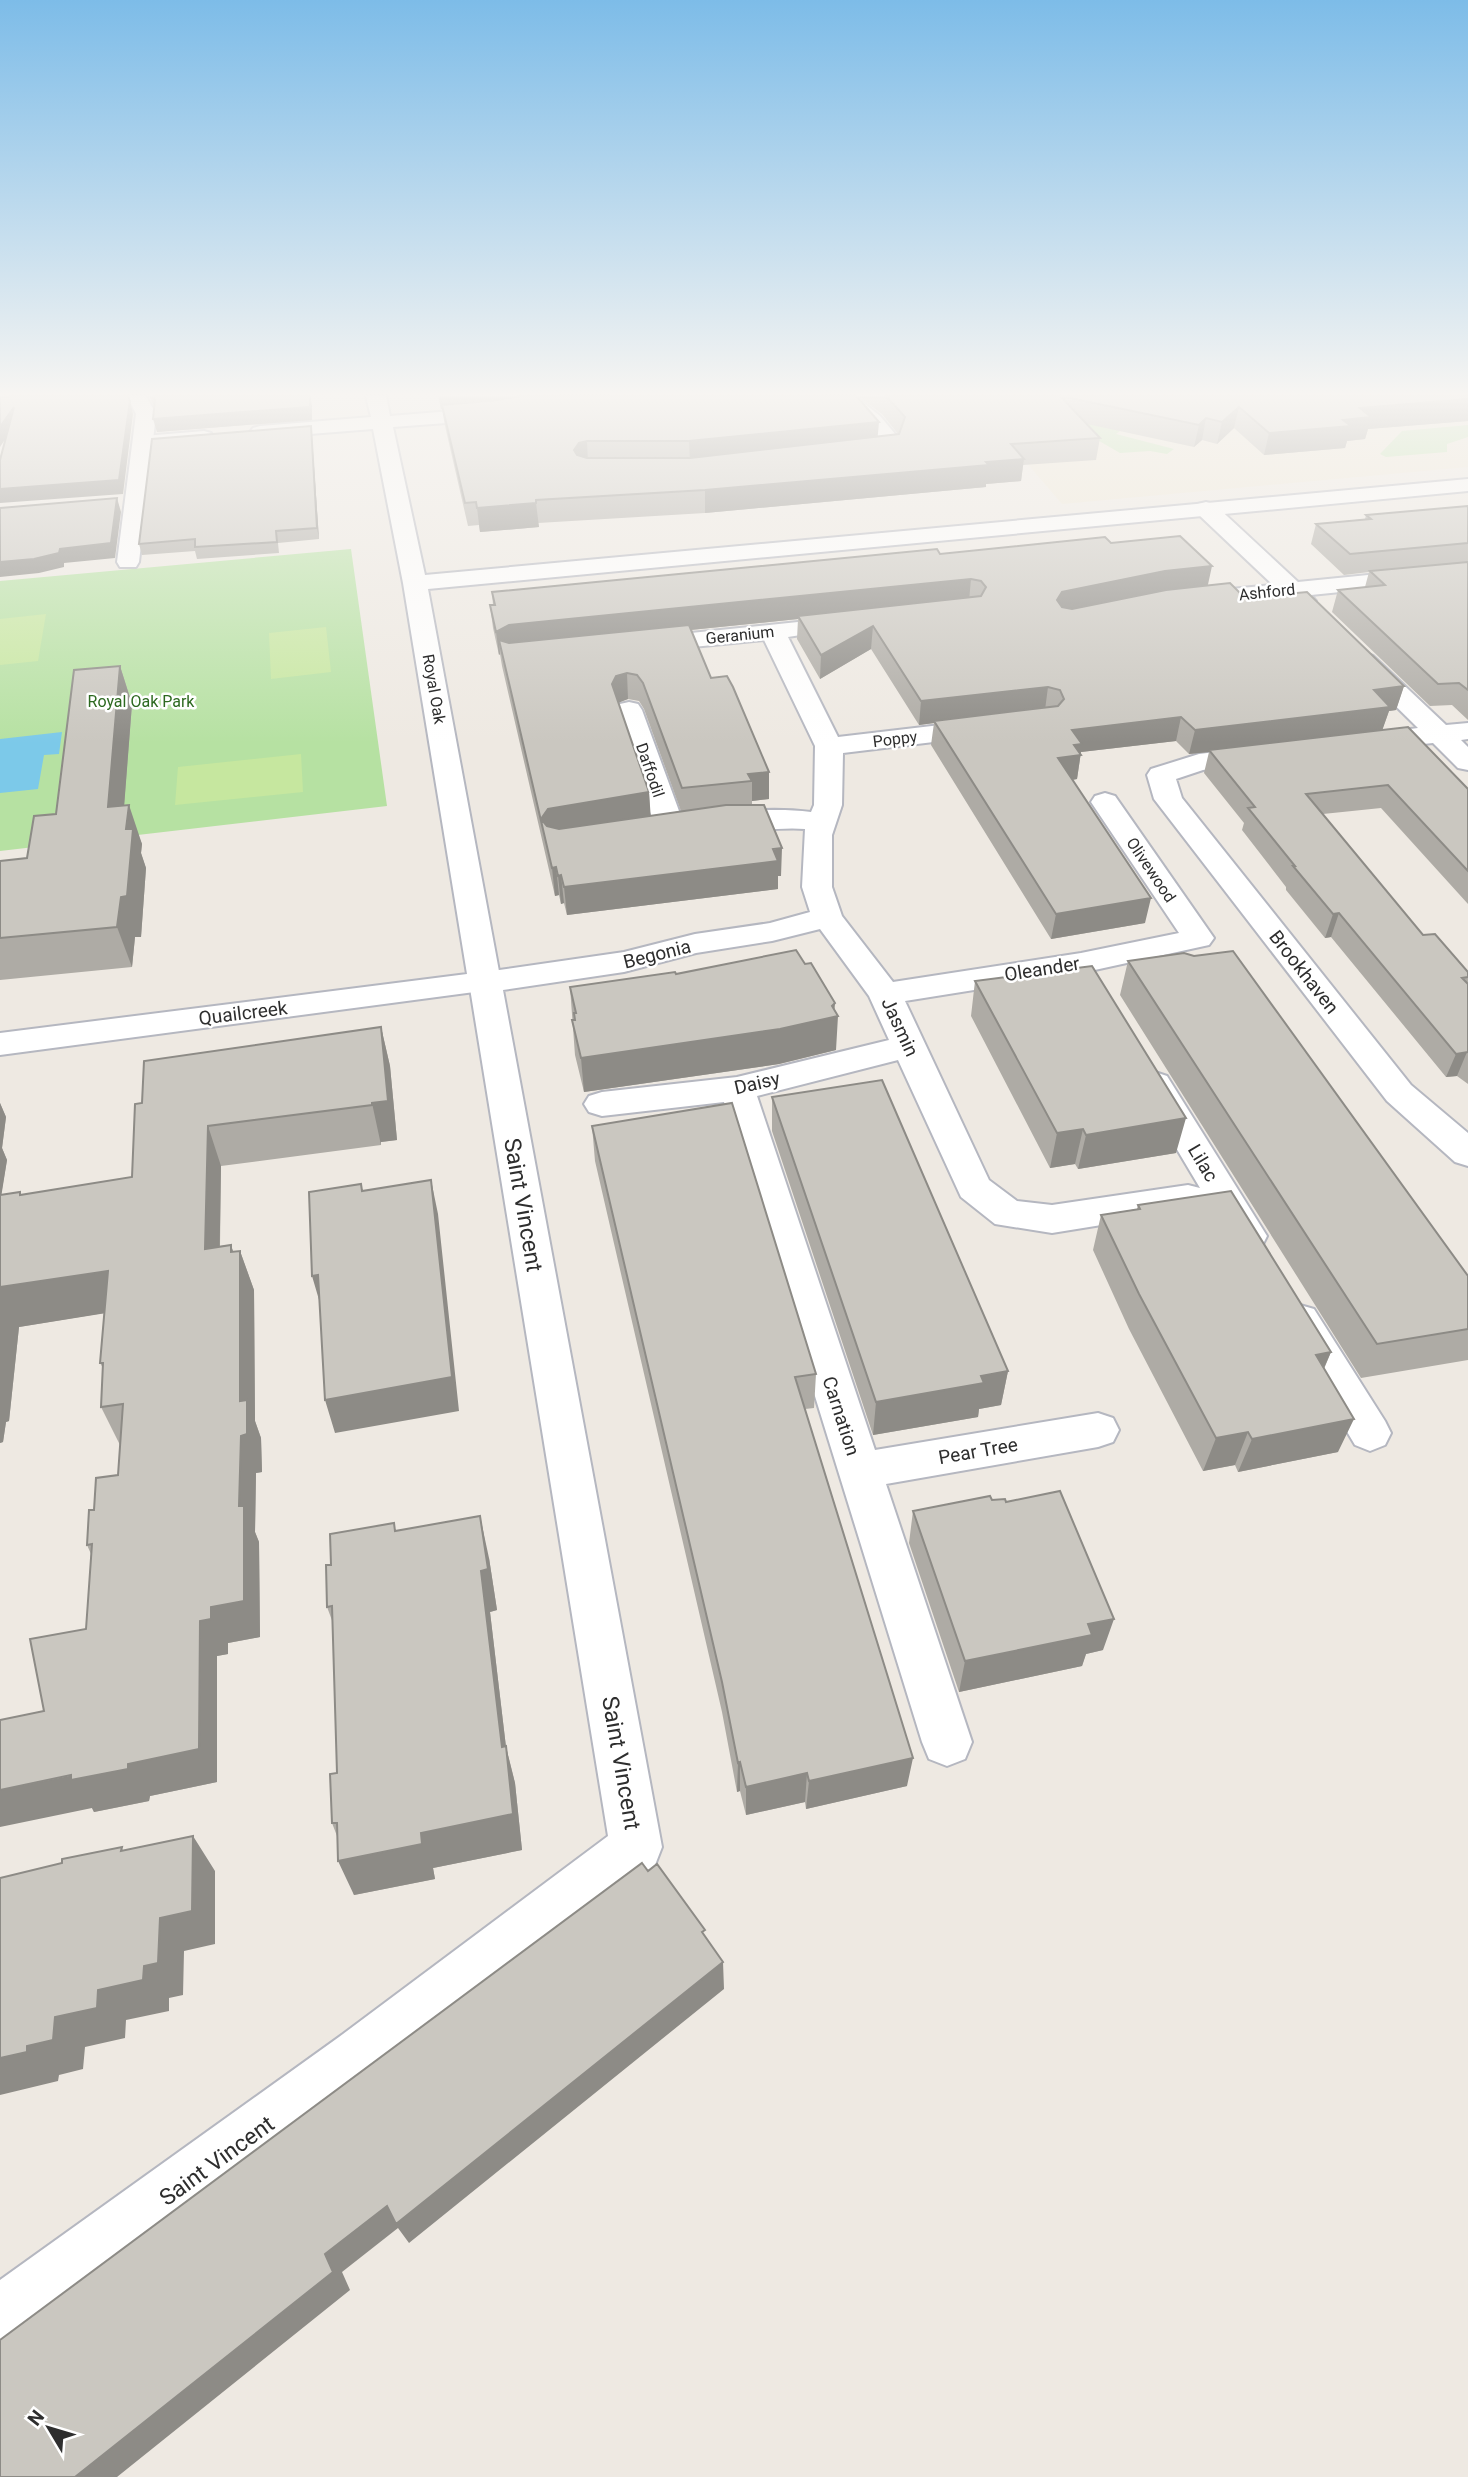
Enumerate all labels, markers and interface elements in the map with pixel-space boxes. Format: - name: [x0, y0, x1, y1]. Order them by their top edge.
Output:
- street label: Ashford: [1238, 580, 1296, 604]
- street label: Geranium: [705, 622, 775, 648]
- street label: Royal Oak: [419, 653, 450, 726]
- park label: Royal Oak Park: [88, 692, 195, 711]
- street label: Poppy: [872, 727, 919, 751]
- street label: Daffodil: [632, 740, 668, 800]
- street label: Olivewood: [1122, 834, 1180, 906]
- street label: Brookhaven: [1264, 926, 1344, 1018]
- street label: Begonia: [621, 935, 693, 973]
- street label: Oleander: [1003, 952, 1082, 986]
- street label: Jasmin: [876, 994, 924, 1060]
- street label: Quailcreek: [197, 996, 289, 1030]
- street label: Daisy: [732, 1067, 782, 1099]
- street label: Saint Vincent: [498, 1136, 548, 1274]
- street label: Lilac: [1183, 1140, 1223, 1186]
- street label: Carnation: [817, 1373, 865, 1459]
- street label: Pear Tree: [937, 1433, 1019, 1469]
- street label: Saint Vincent: [596, 1694, 646, 1832]
- street label: Saint Vincent: [154, 2110, 280, 2212]
- north arrow: [14, 2393, 84, 2463]
- text: N: [23, 2405, 49, 2430]

